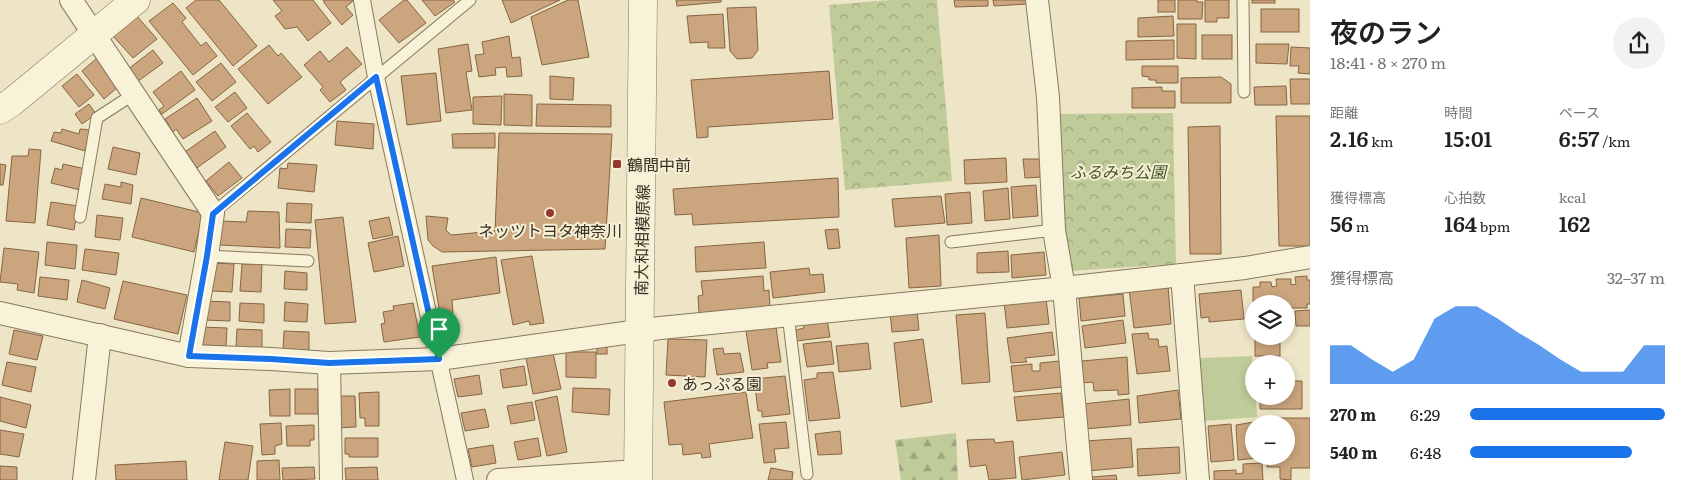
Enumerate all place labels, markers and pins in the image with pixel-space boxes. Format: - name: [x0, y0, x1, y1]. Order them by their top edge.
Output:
- place label: 鶴間中前: [627, 152, 691, 176]
- marker: 鶴間中前: [611, 158, 623, 170]
- marker: ネッツトヨタ神奈川: [544, 207, 556, 219]
- place label: ネッツトヨタ神奈川: [478, 218, 622, 242]
- pin: [418, 308, 460, 359]
- place label: あっぷる園: [682, 371, 762, 395]
- marker: あっぷる園: [666, 377, 678, 389]

